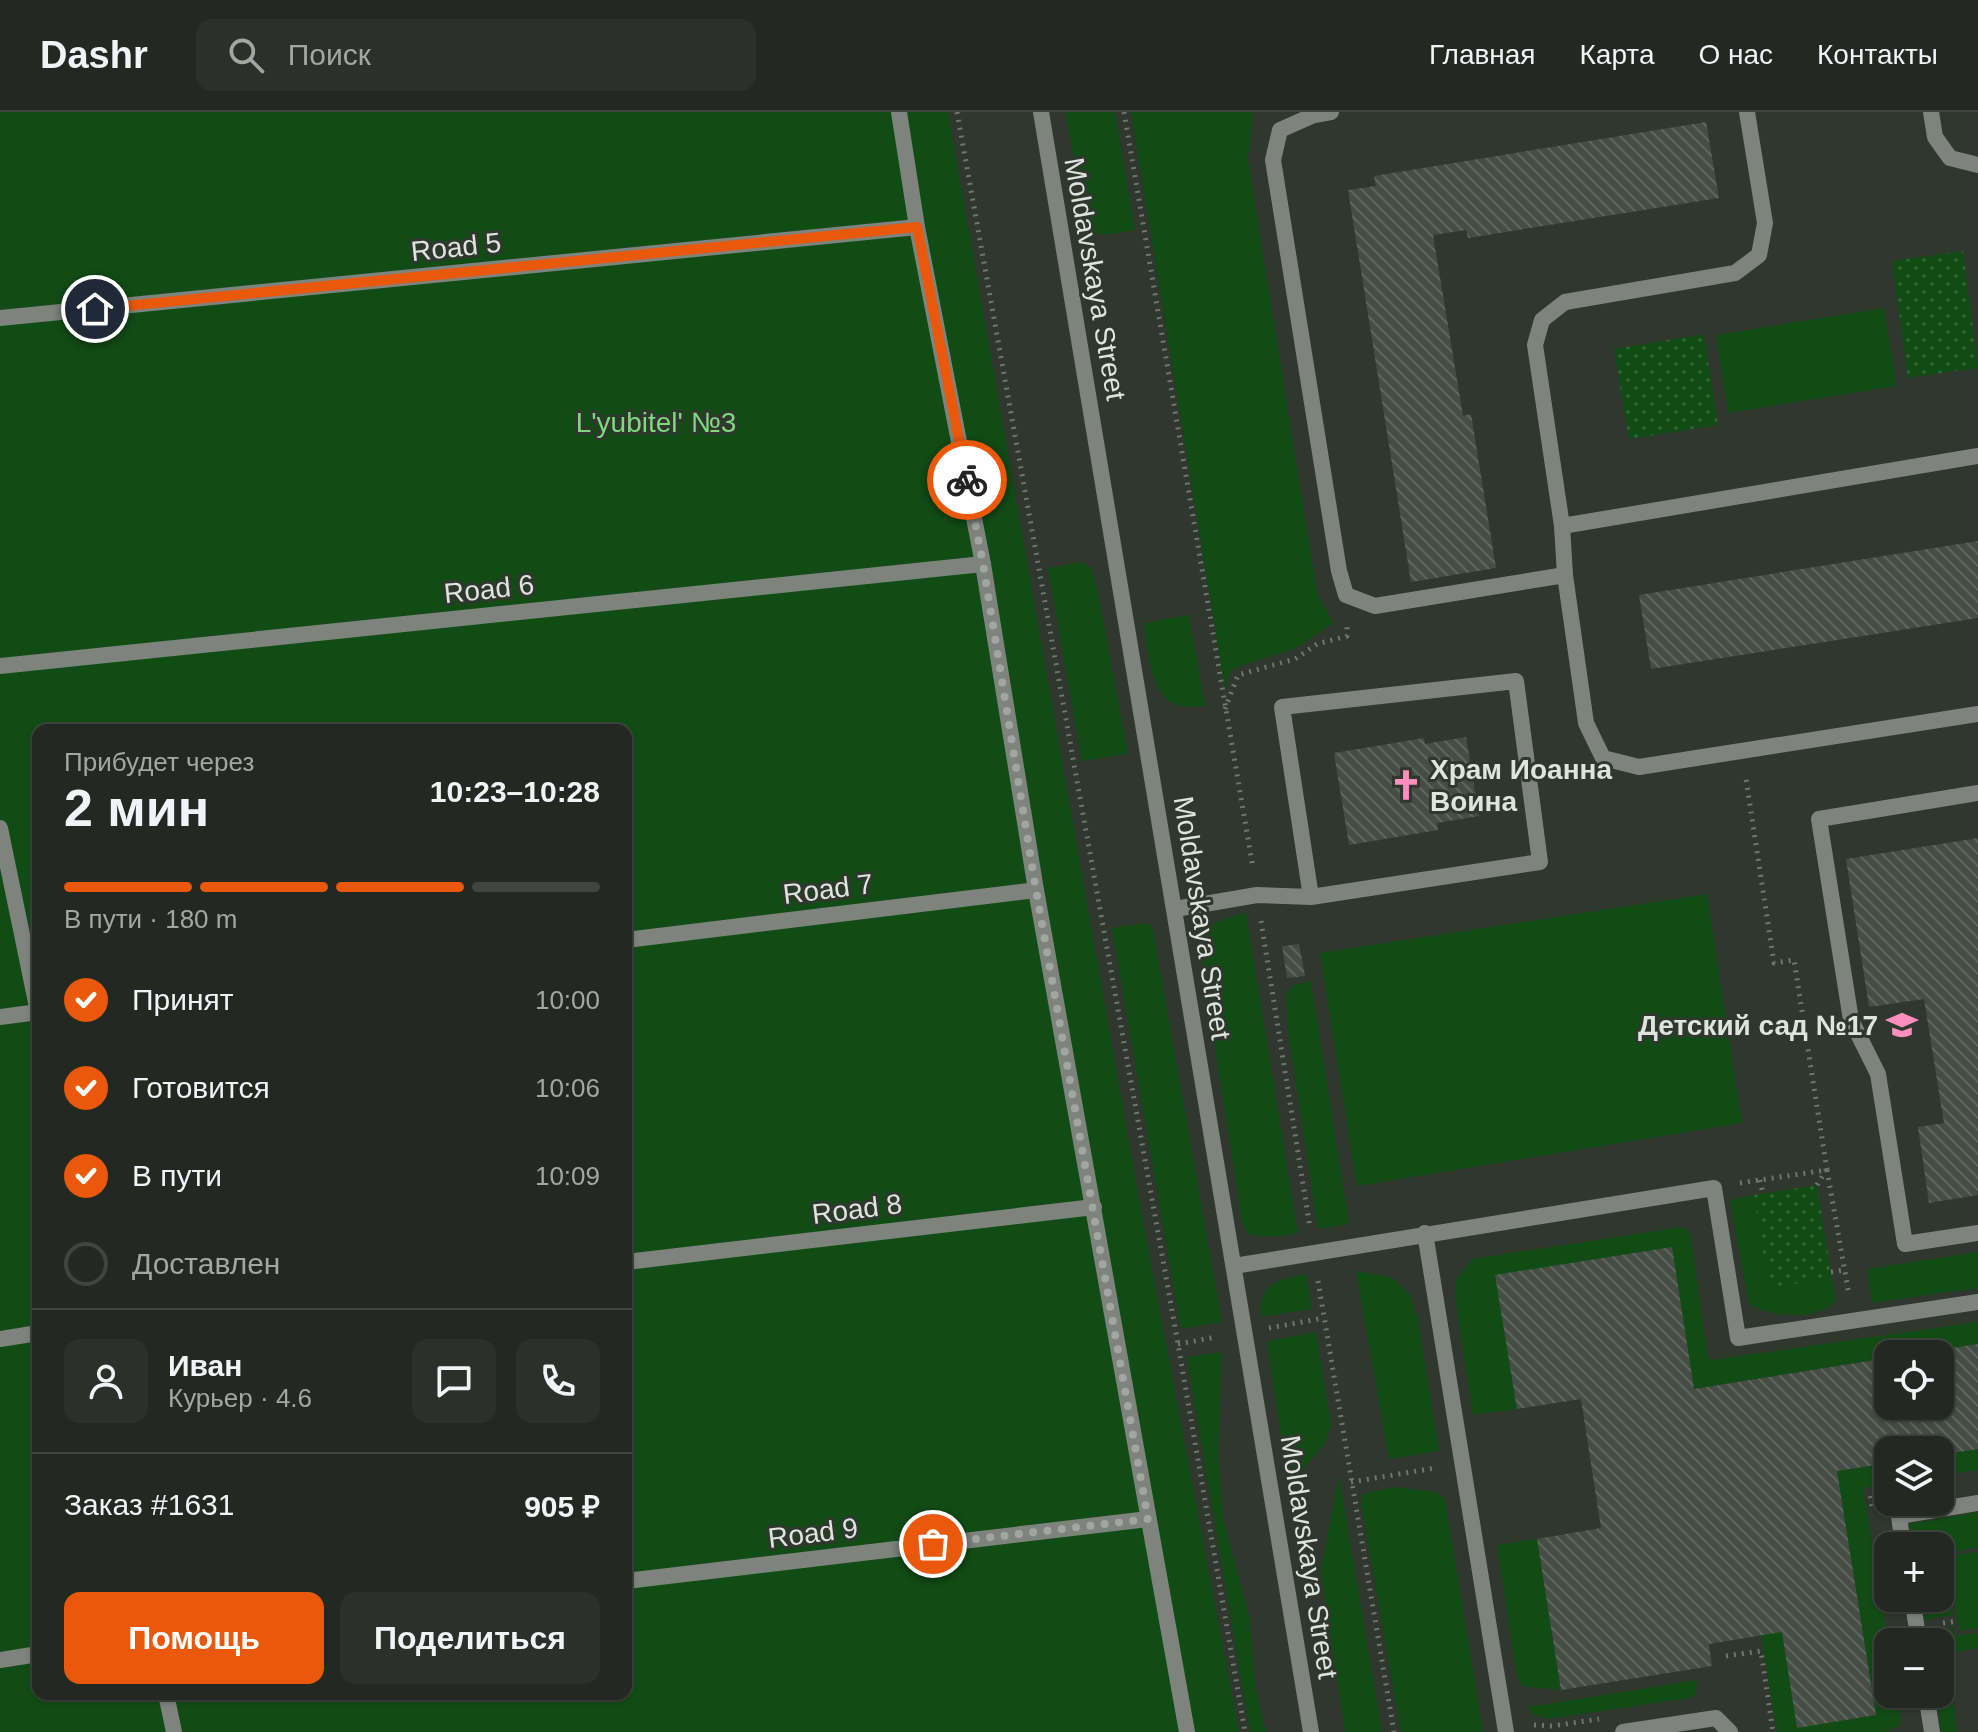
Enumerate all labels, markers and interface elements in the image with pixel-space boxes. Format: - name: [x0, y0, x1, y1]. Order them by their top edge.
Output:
- search box: [196, 19, 756, 91]
- icon: search: [224, 33, 268, 77]
- text: Dashr: [40, 34, 148, 76]
- text: Поиск: [288, 38, 371, 71]
- text: Главная: [1429, 39, 1536, 70]
- text: Карта: [1580, 39, 1654, 70]
- text: О нас: [1698, 39, 1773, 70]
- text: Контакты: [1817, 39, 1938, 70]
- street label: Moldavskaya Street: [1058, 155, 1132, 403]
- street label: Road 5: [409, 227, 503, 267]
- pin: [61, 275, 129, 343]
- icon: home: [73, 287, 117, 331]
- park label: L'yubitel' №3: [576, 407, 736, 438]
- courier: [927, 440, 1007, 520]
- icon: bike: [945, 458, 989, 502]
- street label: Road 6: [442, 569, 536, 609]
- text: Прибудет через: [64, 747, 254, 777]
- place label: Храм Иоанна Воина: [1430, 754, 1612, 817]
- church icon: Храм Иоанна Воина: [1389, 768, 1423, 802]
- text: 10:23–10:28: [430, 775, 600, 808]
- text: 2 мин: [64, 779, 209, 837]
- street label: Moldavskaya Street: [1167, 794, 1237, 1042]
- street label: Road 7: [781, 868, 875, 910]
- text: В пути · 180 m: [64, 904, 237, 934]
- icon: check: [64, 978, 108, 1022]
- text: Принят: [132, 983, 234, 1016]
- text: 10:00: [535, 985, 600, 1015]
- school or university icon: Детский сад №17: [1885, 1008, 1919, 1042]
- place label: Детский сад №17: [1638, 1010, 1878, 1041]
- icon: check: [64, 1066, 108, 1110]
- text: Готовится: [132, 1071, 270, 1104]
- text: 10:06: [535, 1073, 600, 1103]
- icon: check: [64, 1154, 108, 1198]
- text: В пути: [132, 1159, 222, 1192]
- text: 10:09: [535, 1161, 600, 1191]
- street label: Road 8: [810, 1188, 904, 1230]
- text: Доставлен: [132, 1247, 280, 1280]
- button: person: [64, 1339, 148, 1423]
- button: chat: [412, 1339, 496, 1423]
- button: phone: [516, 1339, 600, 1423]
- map controls: [1874, 1340, 1954, 1708]
- button: locate: [1874, 1340, 1954, 1420]
- text: Иван: [168, 1349, 242, 1382]
- text: Курьер · 4.6: [168, 1383, 312, 1413]
- street label: Moldavskaya Street: [1274, 1433, 1344, 1681]
- button: layers: [1874, 1436, 1954, 1516]
- text: Заказ #1631: [64, 1488, 234, 1521]
- text: 905 ₽: [524, 1490, 600, 1523]
- pin: [899, 1510, 967, 1578]
- street label: Road 9: [766, 1512, 860, 1554]
- icon: bag: [911, 1522, 955, 1566]
- button: +: [1874, 1532, 1954, 1612]
- button: Помощь: [64, 1592, 324, 1684]
- button: Поделиться: [340, 1592, 600, 1684]
- button: −: [1874, 1628, 1954, 1708]

